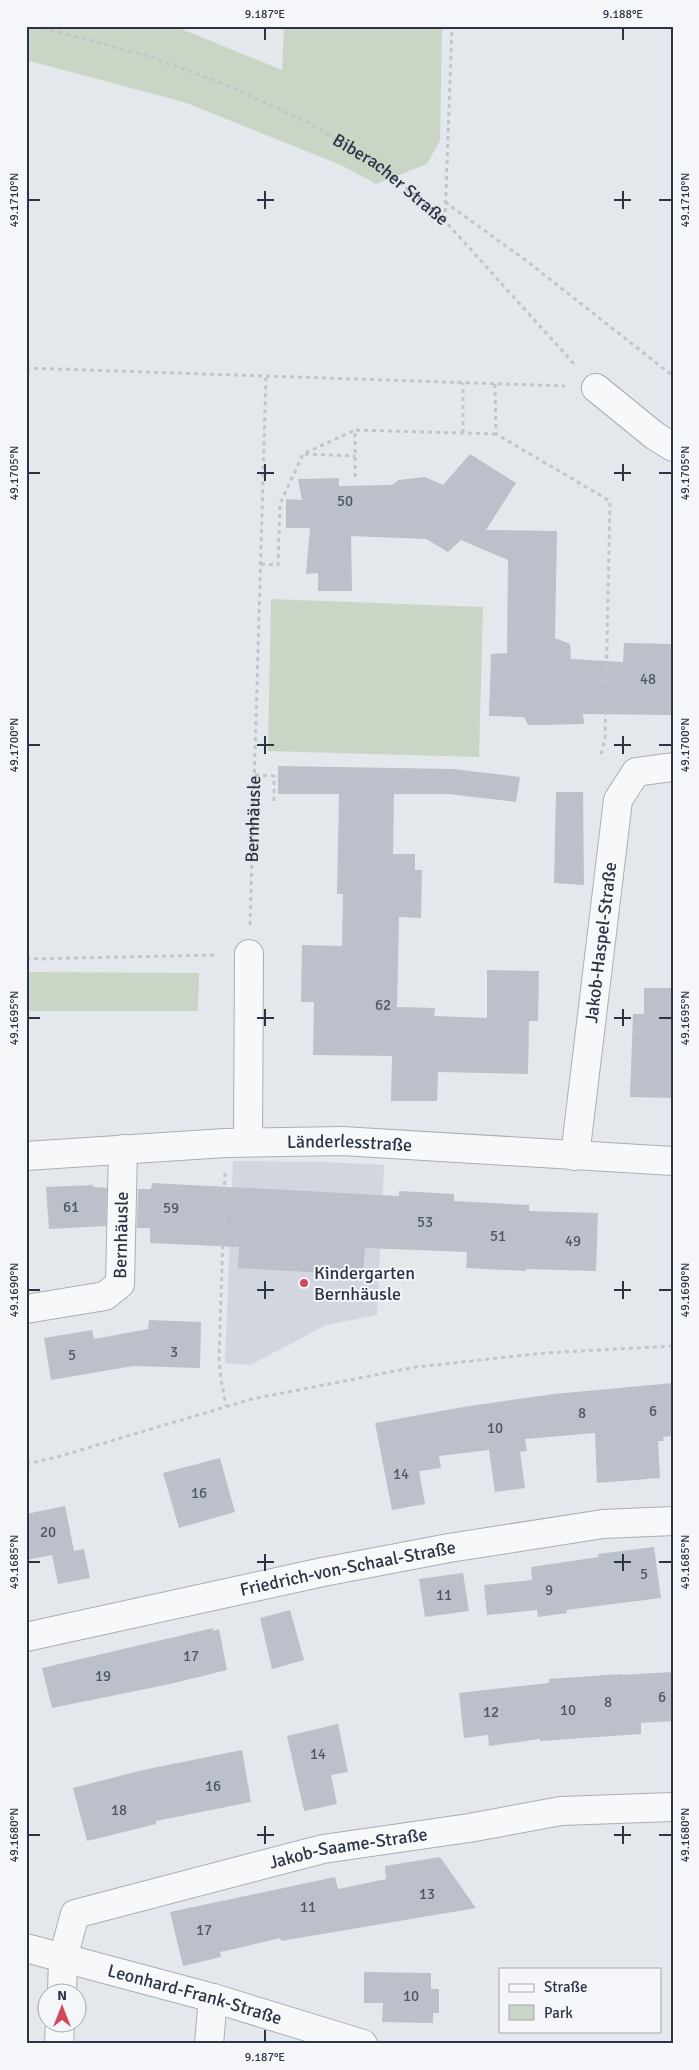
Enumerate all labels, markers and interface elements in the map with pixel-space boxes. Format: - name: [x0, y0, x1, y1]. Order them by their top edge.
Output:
- text: 9.187°E: [245, 7, 285, 22]
- text: 9.188°E: [603, 7, 643, 22]
- street label: Biberacher Straße: [329, 129, 453, 230]
- text: 49.1710°N: [7, 173, 22, 227]
- text: 49.1710°N: [678, 173, 693, 227]
- text: 49.1705°N: [7, 446, 22, 500]
- text: 49.1705°N: [678, 446, 693, 500]
- house number: 50: [337, 492, 353, 510]
- house number: 48: [640, 670, 656, 688]
- text: 49.1700°N: [7, 718, 22, 772]
- text: 49.1700°N: [678, 718, 693, 772]
- street label: Bernhäusle: [241, 775, 265, 863]
- street label: Jakob-Haspel-Straße: [580, 861, 621, 1024]
- text: 49.1695°N: [7, 991, 22, 1045]
- text: 49.1695°N: [678, 991, 693, 1045]
- house number: 62: [375, 996, 391, 1014]
- street label: Länderlesstraße: [287, 1130, 413, 1156]
- street label: Bernhäusle: [109, 1191, 133, 1279]
- house number: 61: [63, 1198, 79, 1216]
- house number: 59: [163, 1199, 179, 1217]
- house number: 53: [417, 1213, 433, 1231]
- house number: 51: [490, 1227, 506, 1245]
- house number: 49: [565, 1232, 581, 1250]
- place label: Kindergarten Bernhäusle: [314, 1262, 415, 1305]
- text: 49.1690°N: [7, 1263, 22, 1317]
- text: 49.1690°N: [678, 1263, 693, 1317]
- marker: Kindergarten Bernhäusle: [298, 1277, 310, 1289]
- house number: 3: [170, 1343, 178, 1361]
- house number: 5: [68, 1346, 76, 1364]
- house number: 6: [649, 1402, 657, 1420]
- house number: 8: [578, 1404, 586, 1422]
- house number: 10: [487, 1419, 503, 1437]
- house number: 14: [393, 1465, 409, 1483]
- house number: 16: [191, 1484, 207, 1502]
- house number: 20: [40, 1523, 56, 1541]
- text: 49.1685°N: [7, 1535, 22, 1589]
- text: 49.1685°N: [678, 1535, 693, 1589]
- street label: Friedrich-von-Schaal-Straße: [238, 1536, 457, 1601]
- house number: 5: [640, 1565, 648, 1583]
- house number: 9: [545, 1581, 553, 1599]
- house number: 11: [436, 1586, 452, 1604]
- house number: 17: [183, 1647, 199, 1665]
- house number: 19: [95, 1667, 111, 1685]
- house number: 6: [658, 1688, 666, 1706]
- house number: 8: [604, 1693, 612, 1711]
- house number: 10: [560, 1701, 576, 1719]
- house number: 12: [483, 1703, 499, 1721]
- house number: 14: [310, 1745, 326, 1763]
- house number: 16: [205, 1777, 221, 1795]
- house number: 18: [111, 1801, 127, 1819]
- text: 49.1680°N: [7, 1808, 22, 1862]
- text: 49.1680°N: [678, 1808, 693, 1862]
- street label: Jakob-Saame-Straße: [267, 1823, 429, 1874]
- house number: 13: [419, 1885, 435, 1903]
- house number: 11: [300, 1898, 316, 1916]
- house number: 17: [196, 1921, 212, 1939]
- street label: Leonhard-Frank-Straße: [105, 1959, 285, 2029]
- legend: [499, 1968, 662, 2032]
- text: Straße: [544, 1978, 588, 1996]
- north arrow: [38, 1982, 88, 2032]
- text: N: [57, 1987, 67, 2004]
- house number: 10: [403, 1987, 419, 2005]
- text: Park: [544, 2004, 573, 2022]
- text: 9.187°E: [245, 2050, 285, 2065]

